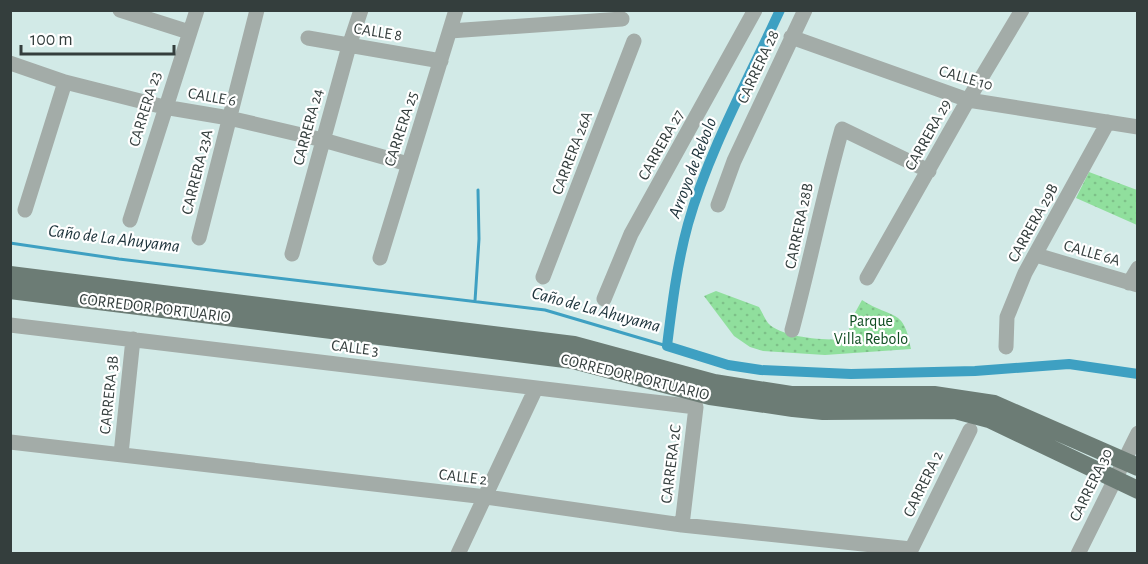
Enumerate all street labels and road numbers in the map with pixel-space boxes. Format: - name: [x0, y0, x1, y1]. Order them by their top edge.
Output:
- street label: CALLE 8: [353, 20, 403, 44]
- street label: CARRERA 28: [734, 28, 782, 106]
- street label: CALLE 10: [937, 63, 995, 93]
- street label: CARRERA 23: [126, 70, 164, 148]
- street label: CALLE 6: [187, 85, 237, 109]
- street label: CARRERA 24: [290, 87, 326, 167]
- street label: CARRERA 25: [381, 90, 421, 168]
- street label: CARRERA 29: [902, 97, 954, 173]
- street label: CARRERA 27: [635, 107, 687, 183]
- street label: CARRERA 26A: [549, 109, 595, 197]
- street label: CARRERA 23A: [179, 128, 215, 216]
- street label: CARRERA 29B: [1005, 181, 1061, 265]
- street label: CARRERA 28B: [782, 182, 816, 270]
- street label: CALLE 6A: [1062, 237, 1122, 269]
- street label: CORREDOR PORTUARIO: [78, 291, 232, 325]
- street label: CALLE 3: [330, 337, 380, 359]
- street label: CORREDOR PORTUARIO: [559, 351, 711, 403]
- street label: CARRERA 3B: [97, 355, 121, 435]
- street label: CARRERA 2C: [658, 424, 684, 504]
- street label: CARRERA 30: [1067, 446, 1115, 524]
- street label: CARRERA 2: [900, 449, 946, 519]
- street label: CALLE 2: [438, 466, 488, 488]

